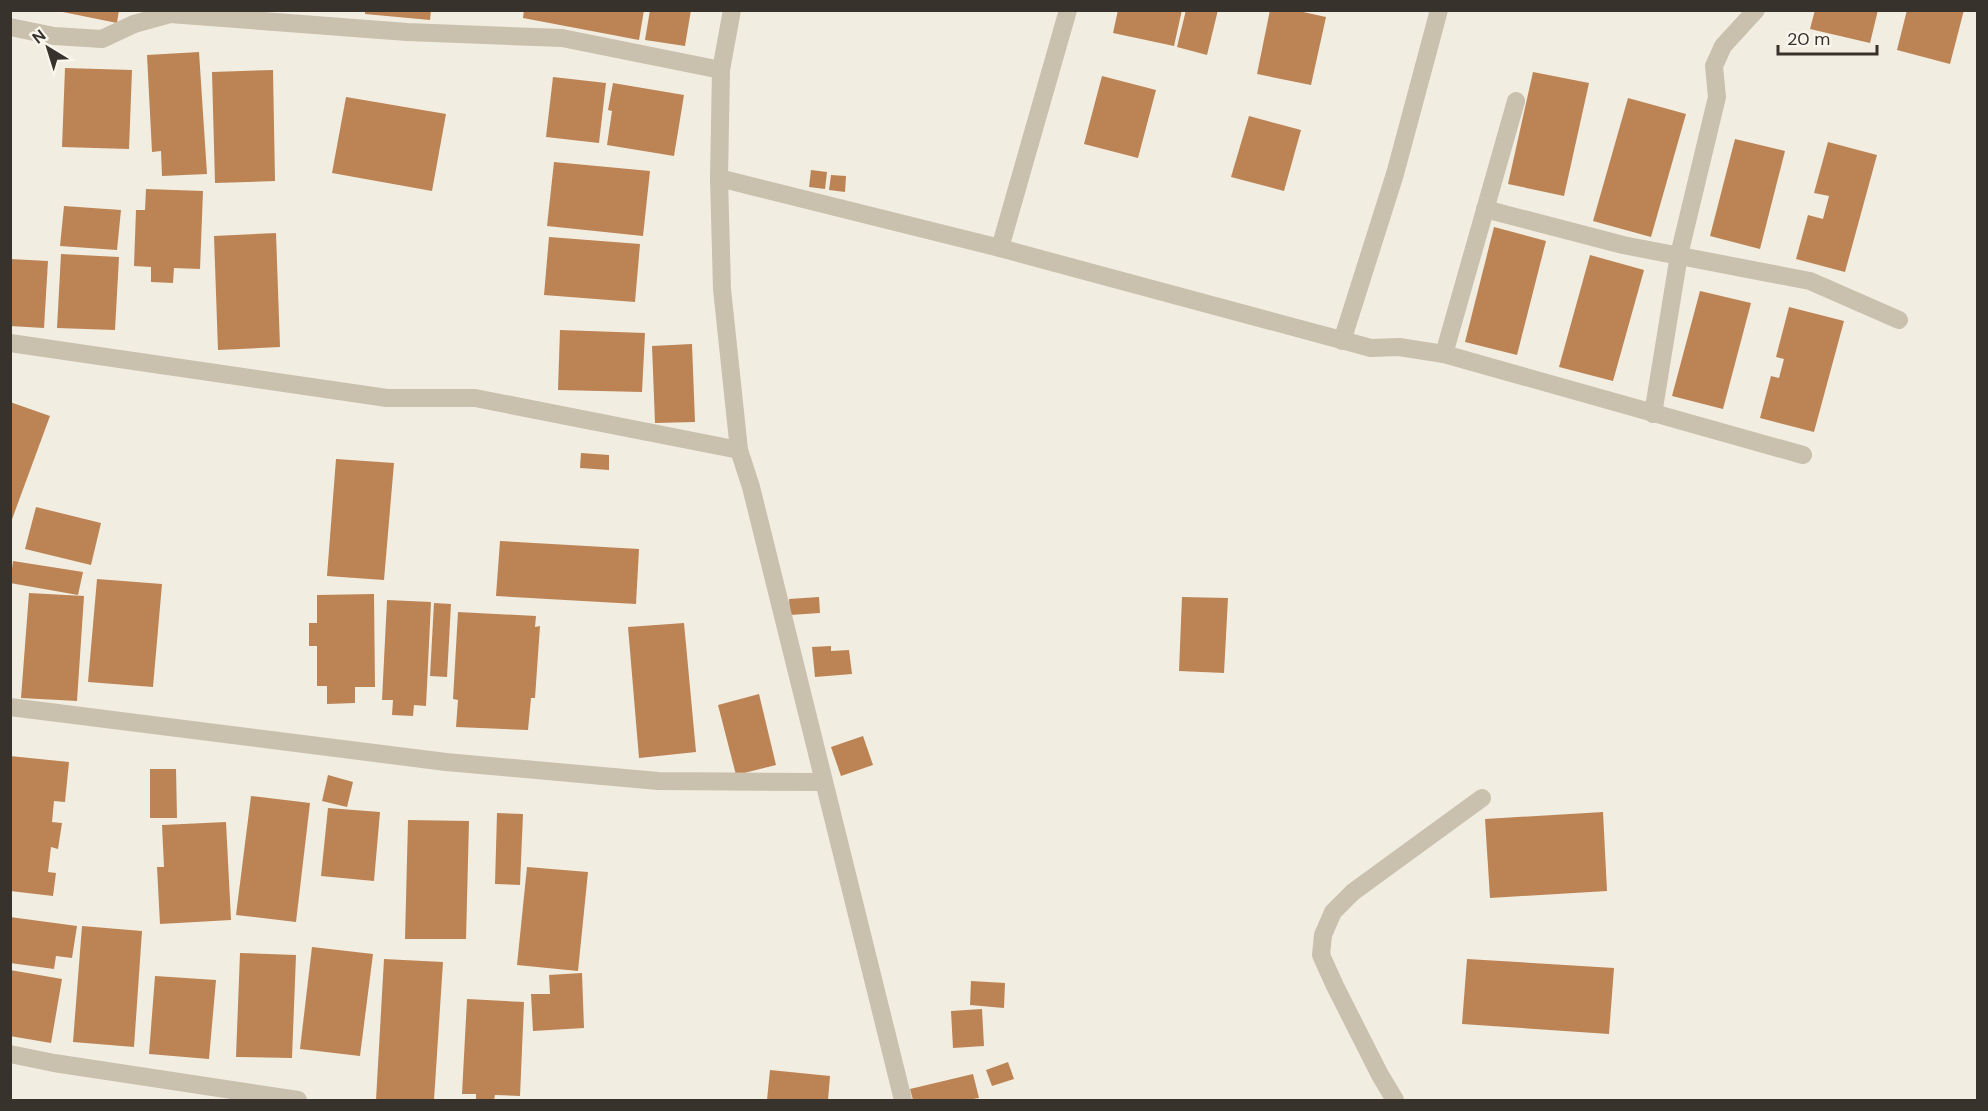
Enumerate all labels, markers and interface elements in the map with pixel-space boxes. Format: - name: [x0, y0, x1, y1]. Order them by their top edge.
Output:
- north arrow: [18, 18, 78, 78]
- scale bar: [1778, 18, 1877, 56]
- text: N: [28, 25, 50, 48]
- text: 20 m: [1787, 27, 1830, 51]

